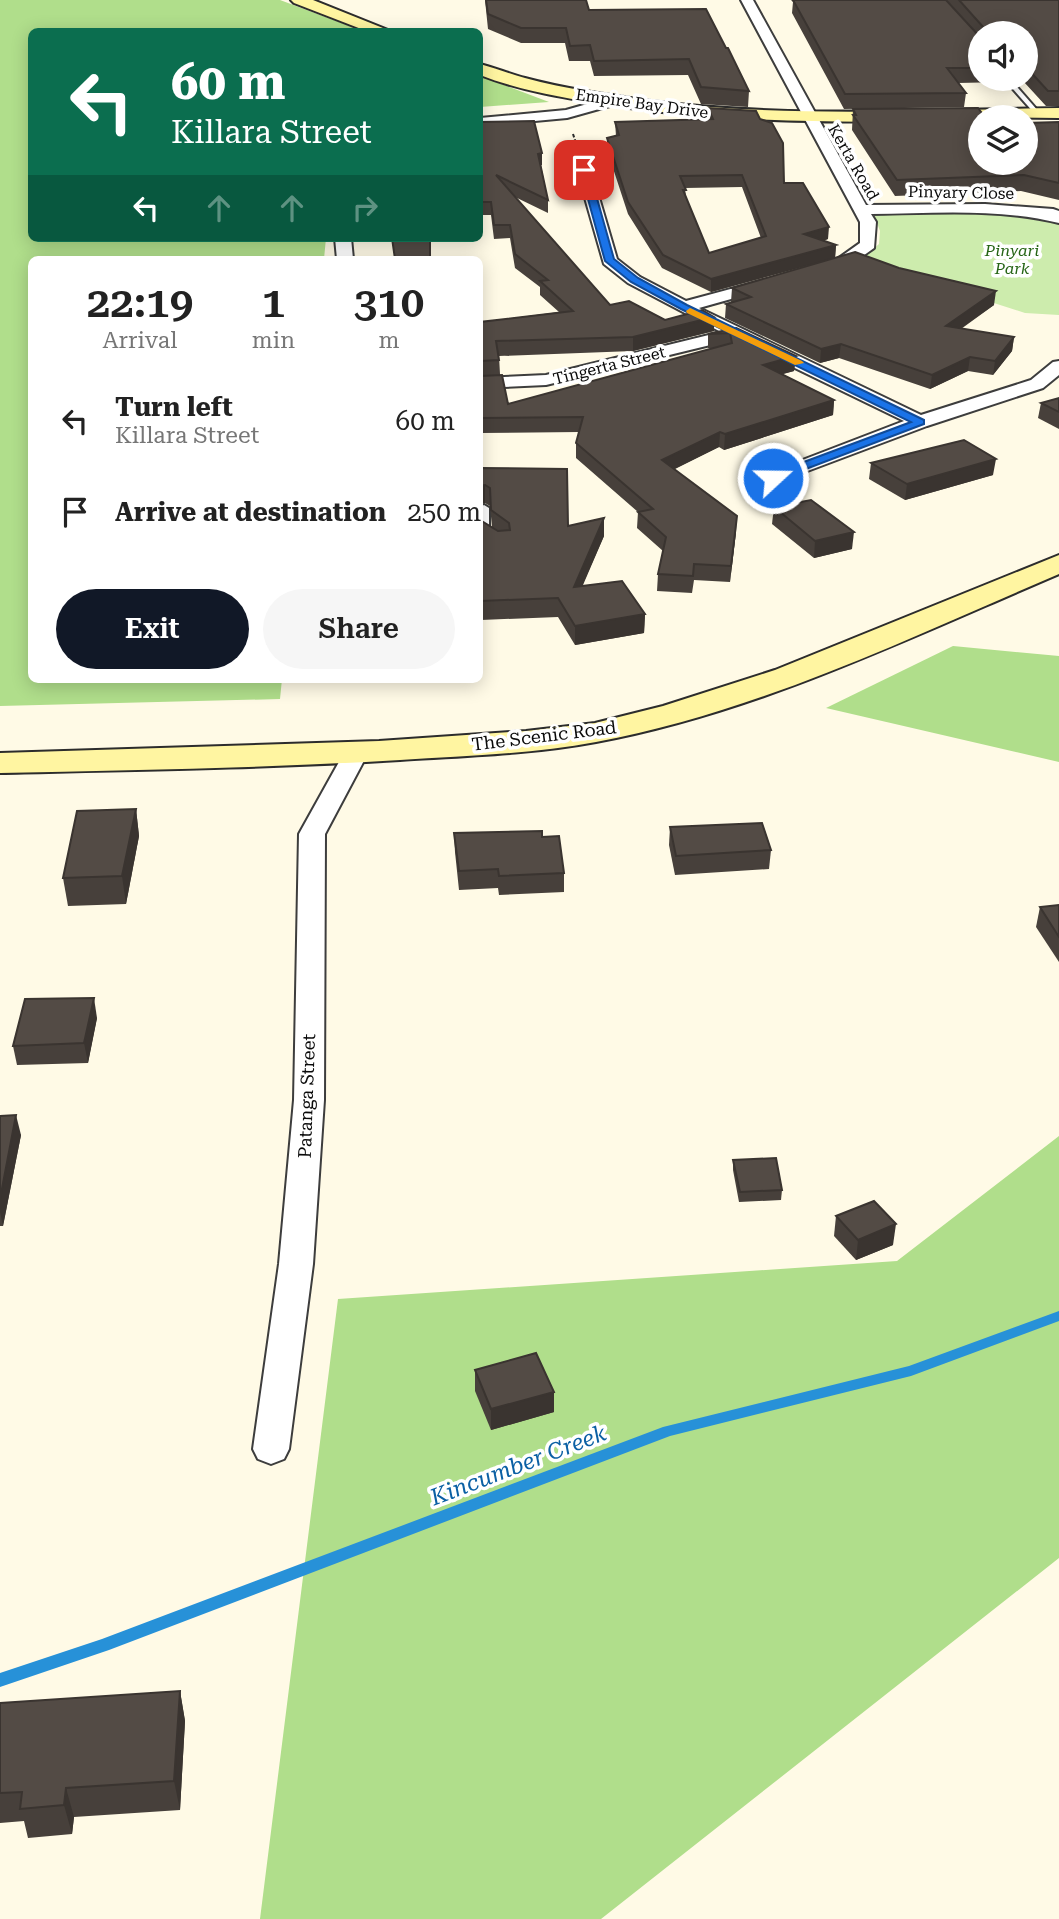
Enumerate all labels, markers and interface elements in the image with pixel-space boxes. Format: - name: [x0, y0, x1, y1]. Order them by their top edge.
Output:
- map controls: [968, 21, 1038, 175]
- button: sound: [968, 21, 1038, 91]
- text: 60 m: [171, 54, 286, 111]
- icon: left: [56, 56, 147, 147]
- street label: Empire Bay Drive: [574, 85, 710, 122]
- button: layers: [968, 105, 1038, 175]
- text: Killara Street: [171, 113, 372, 151]
- street label: Kerta Road: [824, 121, 883, 204]
- pin: [554, 140, 614, 200]
- icon: arrive: [565, 151, 603, 189]
- street label: Pinyary Close: [908, 182, 1015, 203]
- icon: left: [127, 189, 165, 227]
- icon: ahead: [200, 189, 238, 227]
- icon: ahead: [273, 189, 311, 227]
- icon: right: [346, 189, 384, 227]
- park label: Pinyari Park: [984, 241, 1039, 278]
- text: 22:19: [87, 278, 193, 327]
- text: 1: [262, 278, 285, 327]
- text: 310: [354, 278, 424, 327]
- text: Arrival: [103, 327, 177, 354]
- text: min: [252, 327, 295, 354]
- text: m: [378, 327, 399, 354]
- street label: Tingerta Street: [551, 342, 667, 389]
- text: Turn left: [115, 392, 233, 422]
- icon: left: [56, 402, 94, 440]
- text: 60 m: [396, 406, 455, 436]
- text: Killara Street: [115, 422, 259, 449]
- position arrow: [736, 441, 810, 515]
- icon: arrive: [56, 493, 94, 531]
- text: Arrive at destination: [115, 497, 386, 527]
- text: 250 m: [407, 497, 481, 527]
- button: Exit: [56, 589, 249, 669]
- button: Share: [263, 589, 455, 669]
- street label: The Scenic Road: [470, 716, 618, 755]
- street label: Patanga Street: [294, 1033, 319, 1159]
- water label: Kincumber Creek: [425, 1419, 610, 1512]

